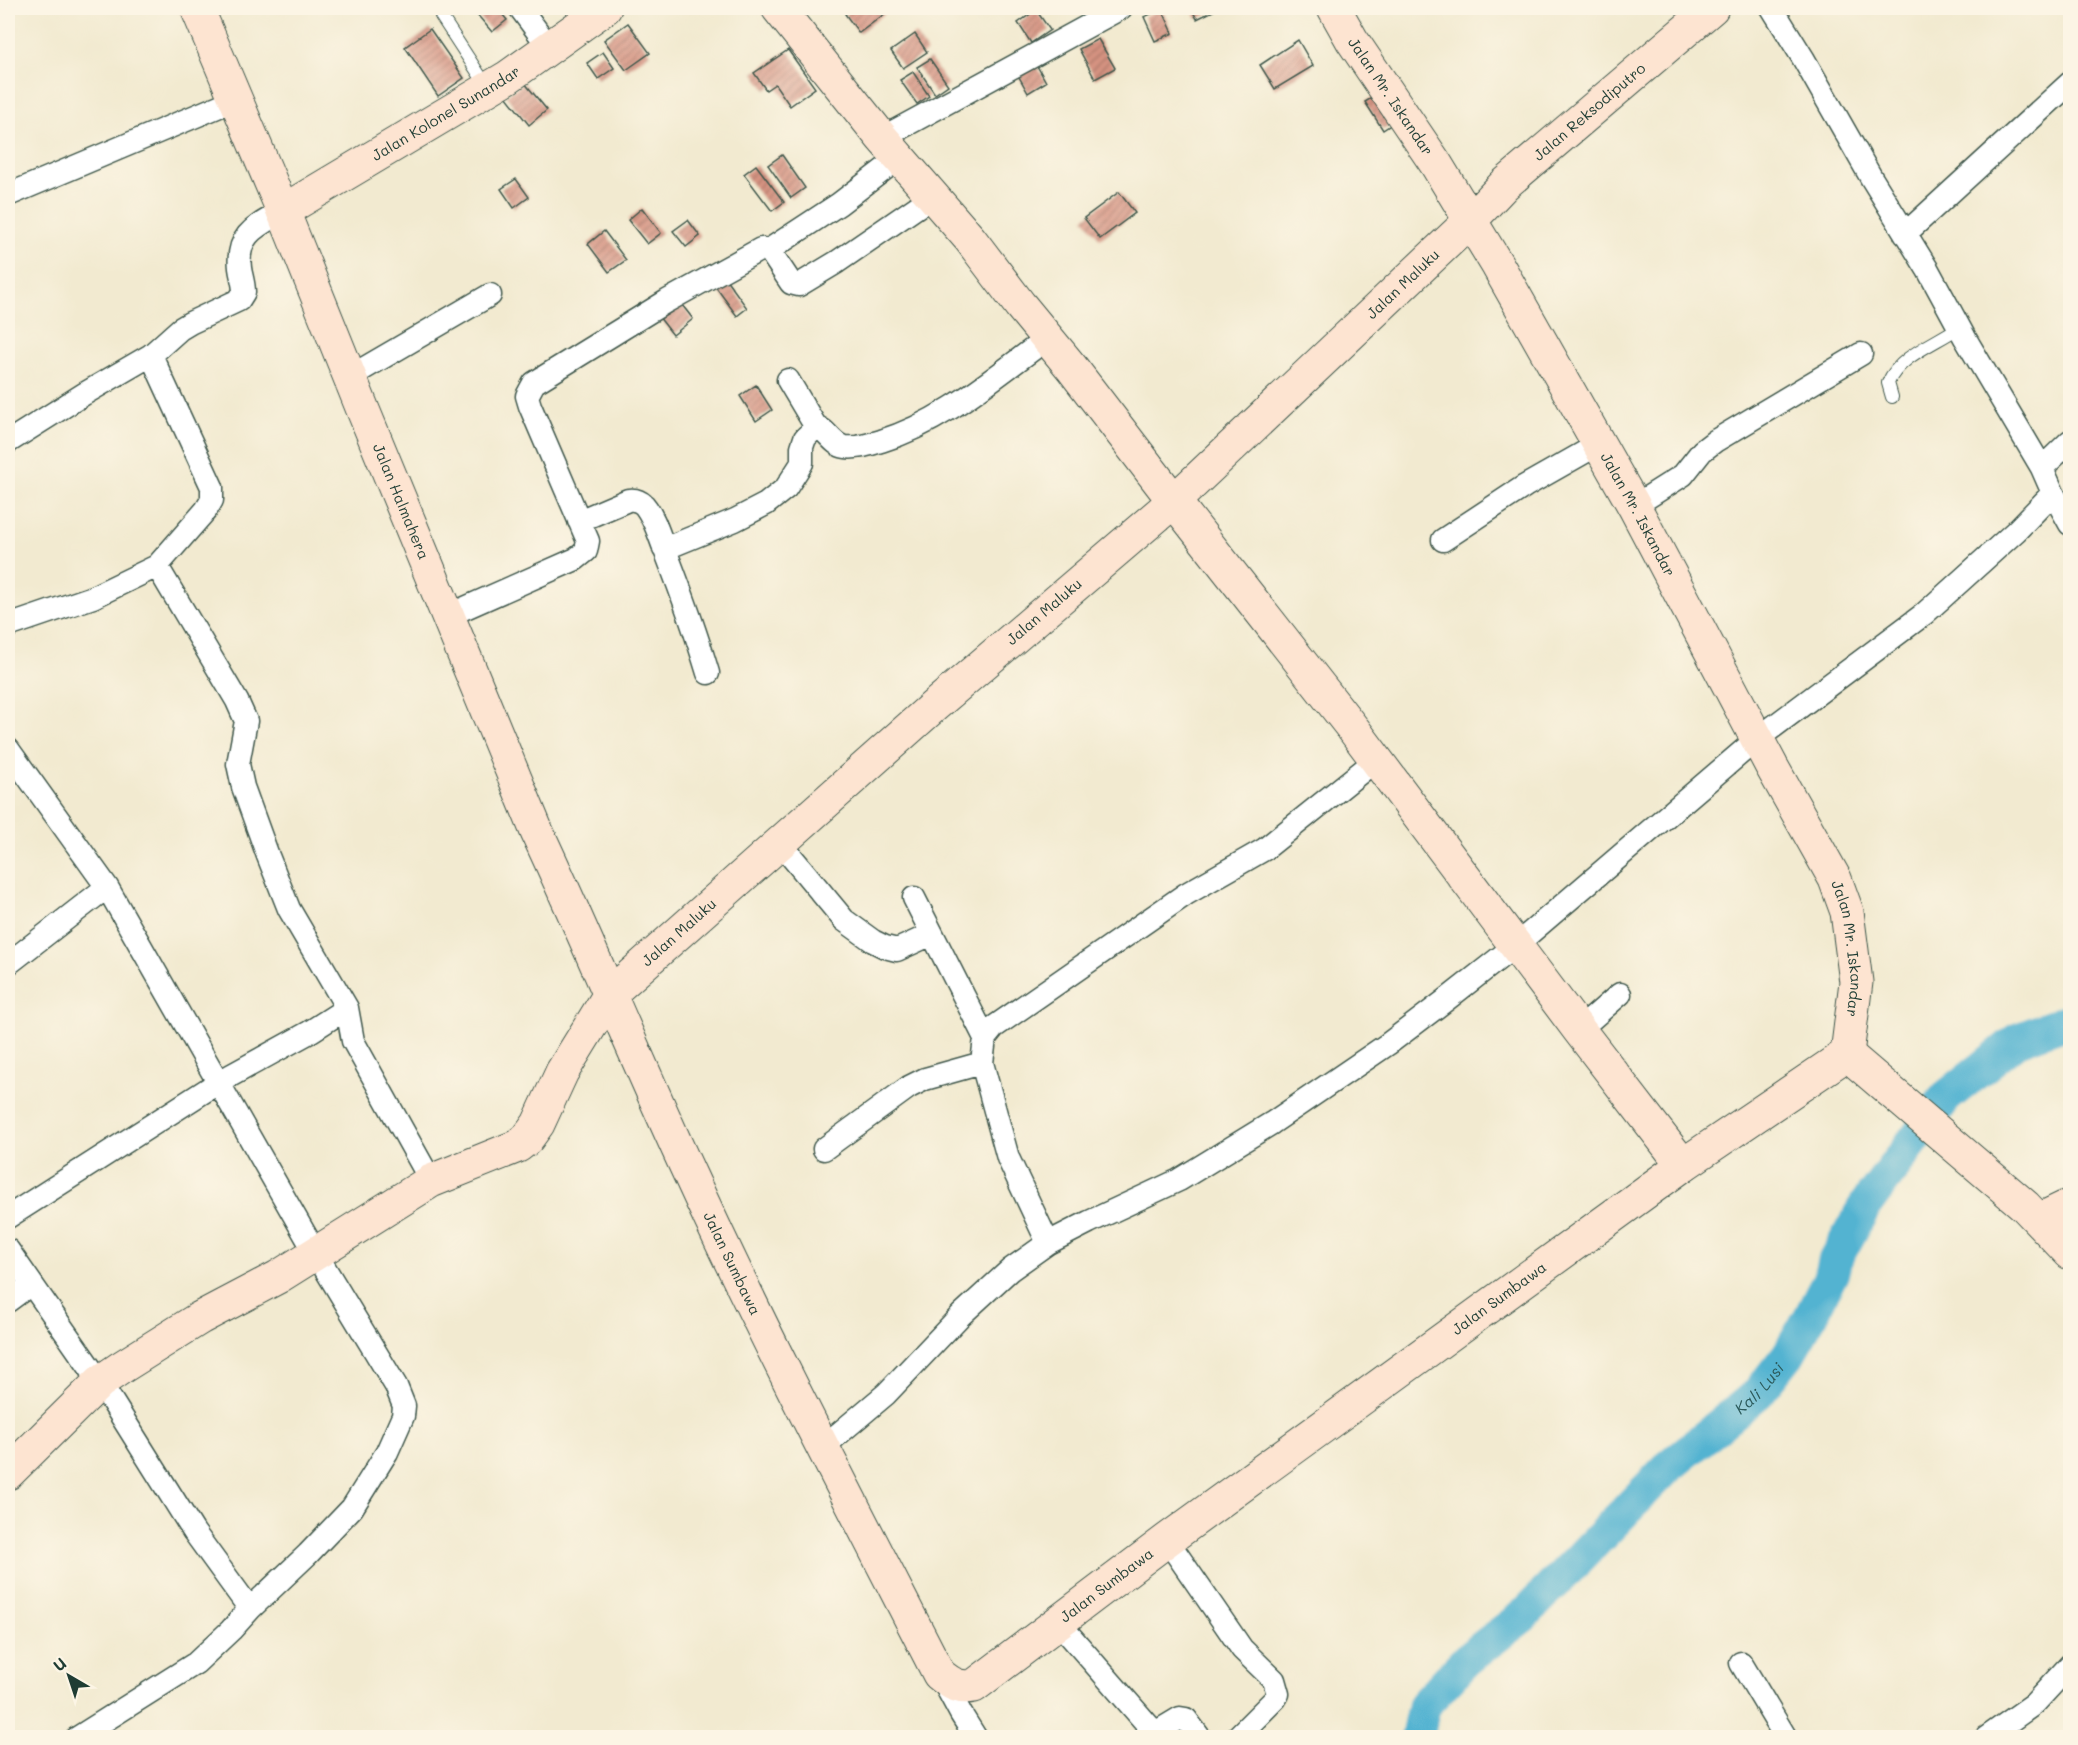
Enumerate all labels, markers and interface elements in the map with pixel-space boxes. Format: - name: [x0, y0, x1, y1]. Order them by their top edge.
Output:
- street label: Jalan Mr. Iskandar: [1344, 33, 1438, 159]
- street label: Jalan Reksodiputro: [1529, 58, 1649, 165]
- street label: Jalan Kolonel Sunandar: [368, 60, 524, 165]
- street label: Jalan Maluku: [1362, 244, 1443, 323]
- street label: Jalan Halmahera: [369, 440, 435, 562]
- street label: Jalan Mr. Iskandar: [1597, 448, 1680, 580]
- street label: Jalan Maluku: [1002, 573, 1086, 649]
- street label: Jalan Mr. Iskandar: [1827, 877, 1867, 1018]
- street label: Jalan Maluku: [637, 893, 720, 970]
- street label: Jalan Sumbawa: [699, 1208, 766, 1318]
- street label: Jalan Sumbawa: [1447, 1257, 1550, 1339]
- water label: Kali Lusi: [1730, 1358, 1788, 1418]
- street label: Jalan Sumbawa: [1055, 1543, 1157, 1627]
- north arrow: [39, 1646, 99, 1706]
- text: U: [48, 1652, 70, 1676]

